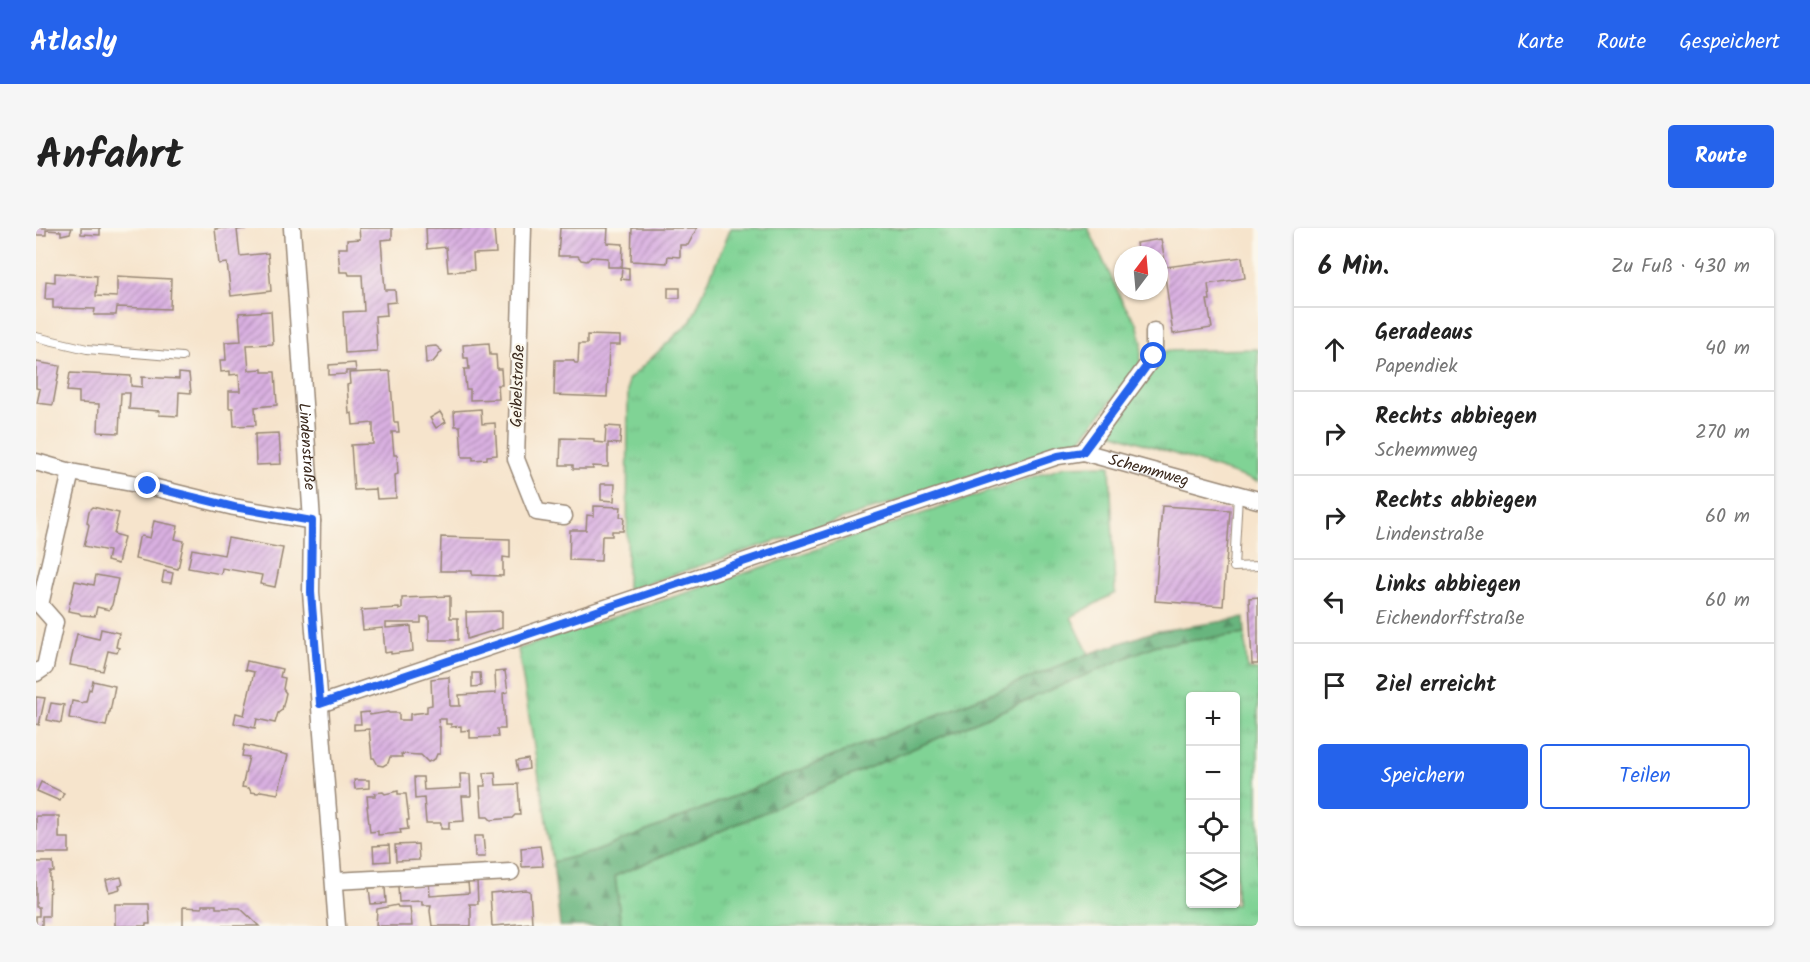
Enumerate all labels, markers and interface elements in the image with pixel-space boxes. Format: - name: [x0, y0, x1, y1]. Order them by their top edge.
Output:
- text: Atlasly: [30, 20, 117, 65]
- text: Karte: [1517, 26, 1564, 59]
- text: Route: [1597, 26, 1646, 59]
- text: Gespeichert: [1679, 26, 1780, 59]
- text: Anfahrt: [36, 123, 183, 190]
- button: Route: [1668, 125, 1774, 188]
- north arrow: [1114, 246, 1168, 300]
- text: 6 Min.: [1318, 246, 1389, 288]
- text: Zu Fuß · 430 m: [1611, 251, 1750, 283]
- text: Geradeaus: [1375, 316, 1473, 351]
- icon: ahead: [1318, 333, 1351, 366]
- text: 40 m: [1705, 333, 1750, 365]
- route start: [1140, 342, 1166, 368]
- street label: Geibelstraße: [504, 344, 532, 428]
- text: Papendiek: [1375, 351, 1458, 383]
- text: Rechts abbiegen: [1375, 400, 1537, 435]
- street label: Lindenstraße: [291, 402, 322, 491]
- icon: right: [1318, 417, 1351, 450]
- text: 270 m: [1695, 417, 1750, 449]
- text: Schemmweg: [1375, 435, 1478, 467]
- street label: Schemmweg: [1106, 447, 1192, 493]
- route end: [134, 472, 160, 498]
- text: Rechts abbiegen: [1375, 484, 1537, 519]
- icon: right: [1318, 501, 1351, 534]
- text: 60 m: [1705, 501, 1750, 533]
- text: Lindenstraße: [1375, 519, 1484, 551]
- text: Links abbiegen: [1375, 568, 1521, 603]
- icon: left: [1318, 585, 1351, 618]
- text: 60 m: [1705, 585, 1750, 617]
- text: Eichendorffstraße: [1375, 603, 1524, 635]
- text: Ziel erreicht: [1375, 668, 1496, 703]
- icon: arrive: [1318, 669, 1351, 702]
- map controls: [1186, 692, 1240, 908]
- button: +: [1186, 692, 1240, 746]
- button: Speichern: [1318, 744, 1528, 809]
- button: Teilen: [1540, 744, 1750, 809]
- button: −: [1186, 746, 1240, 800]
- button: locate: [1186, 800, 1240, 854]
- button: layers: [1186, 854, 1240, 908]

